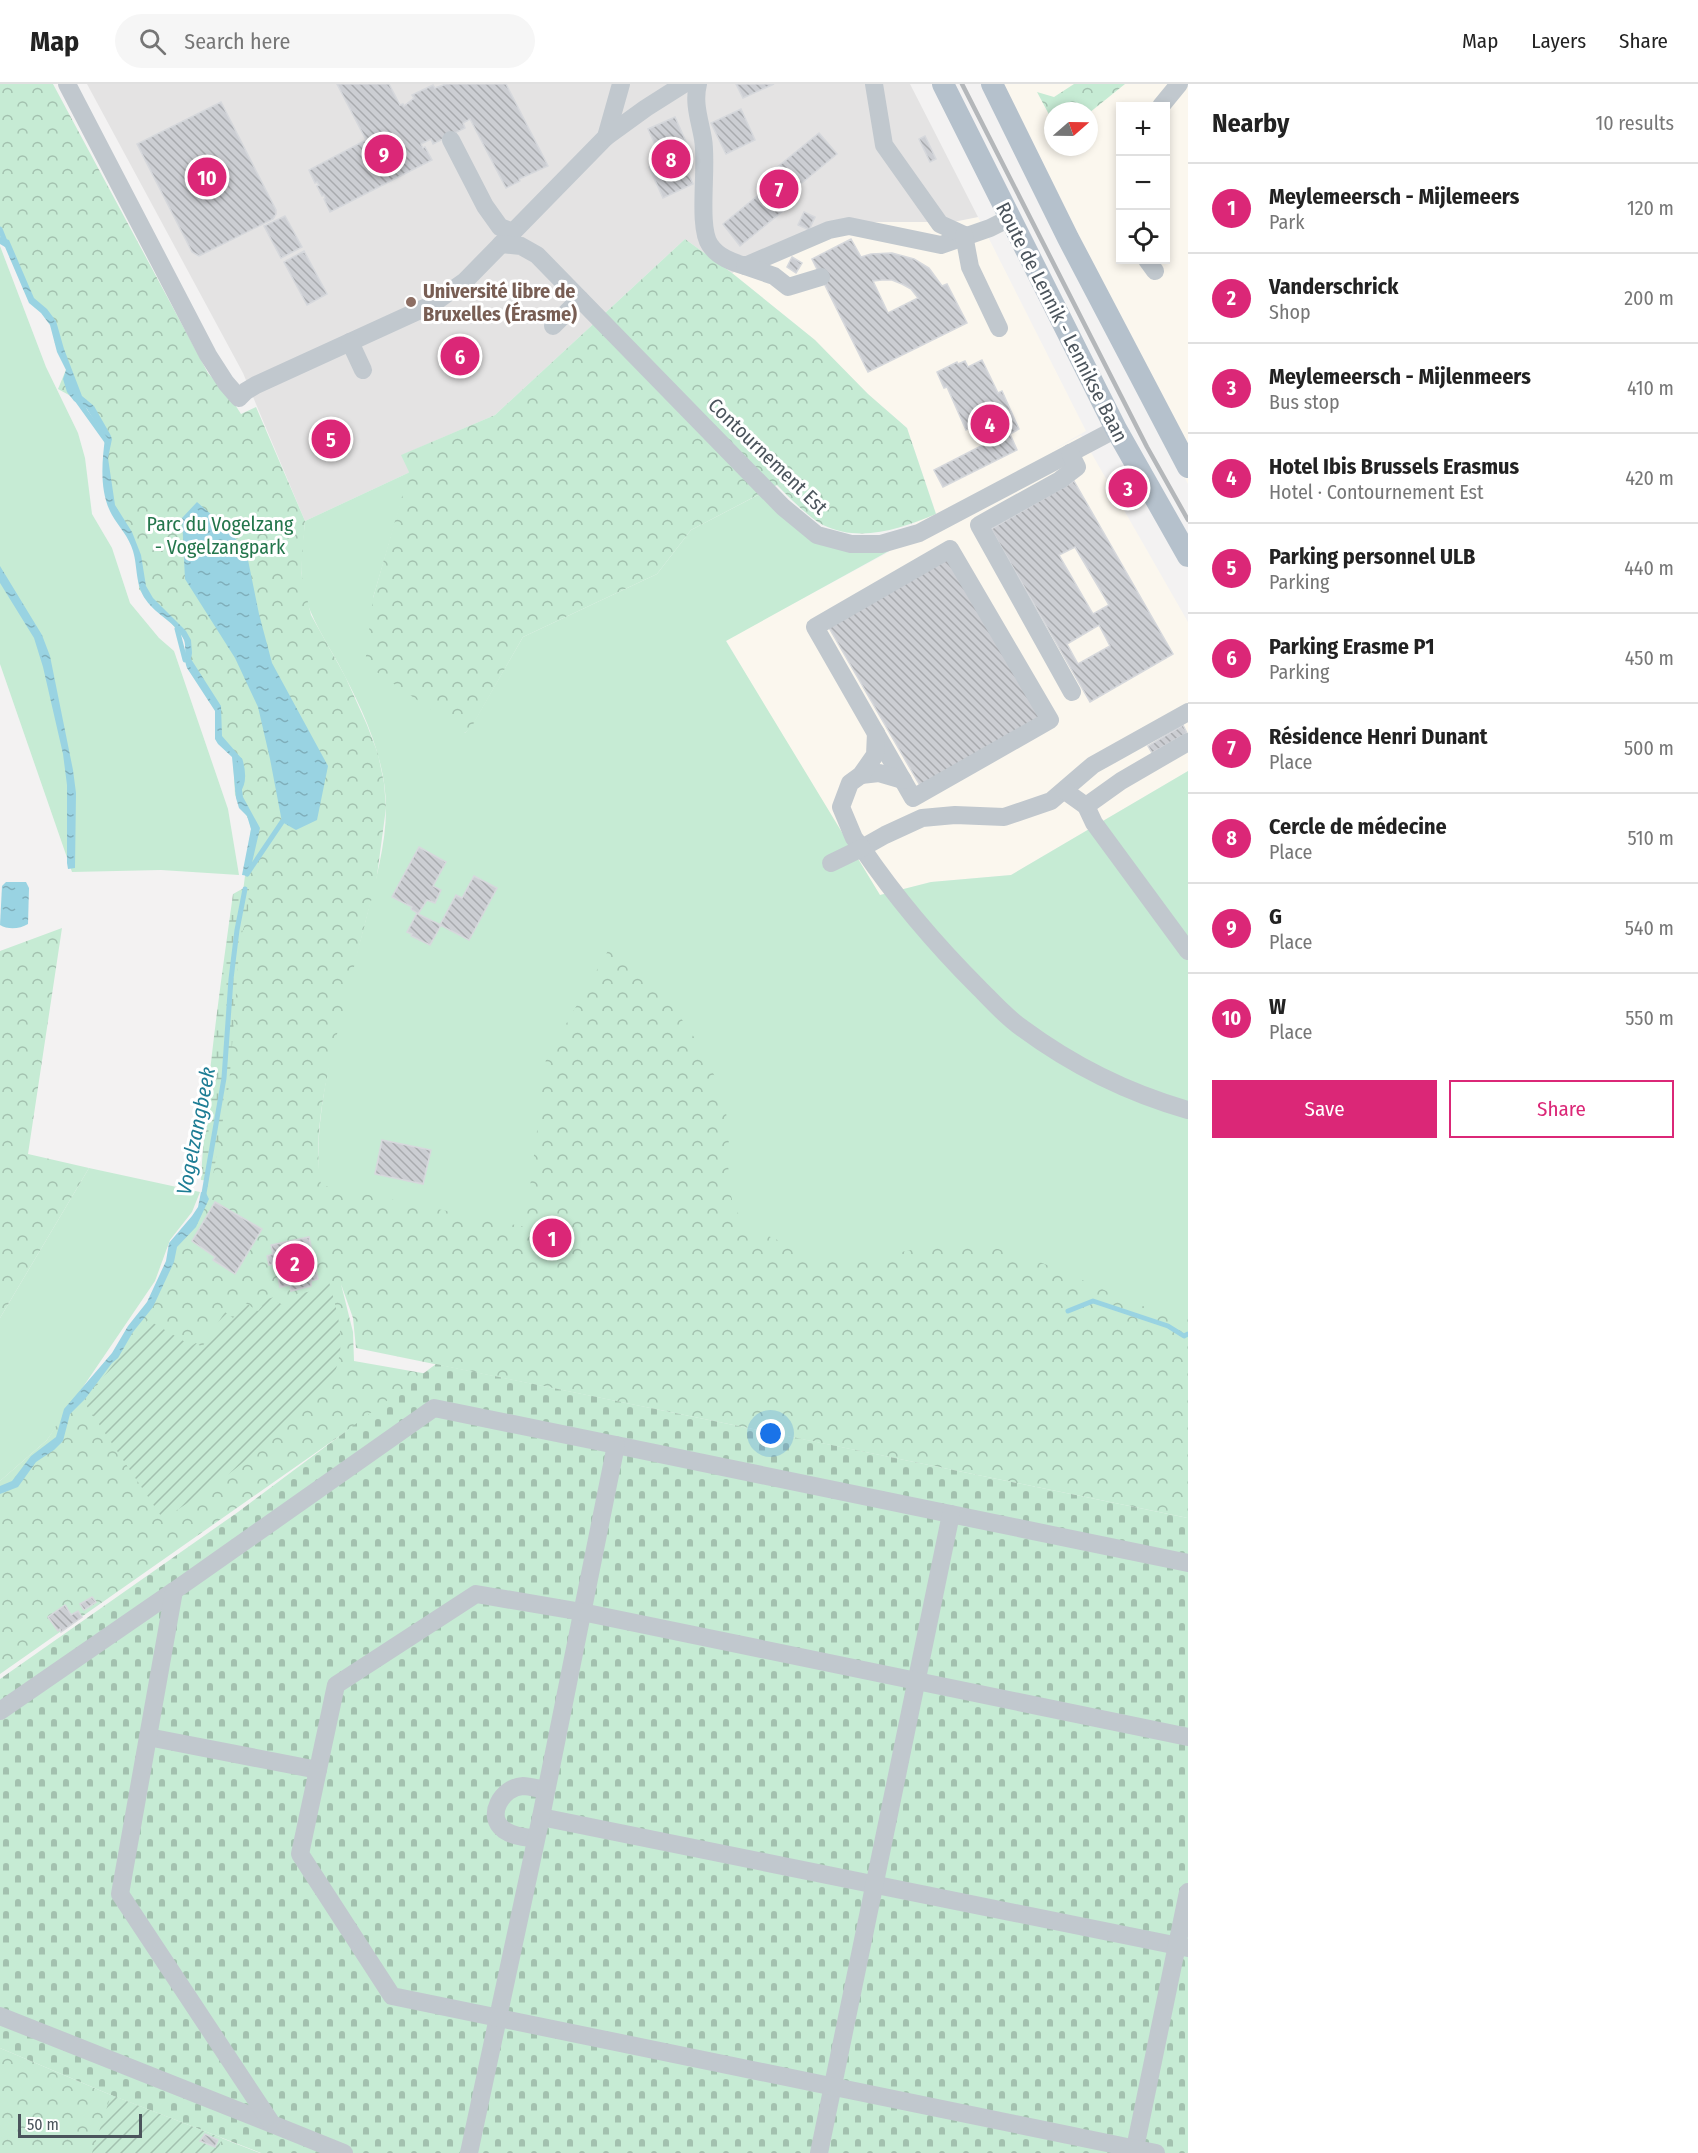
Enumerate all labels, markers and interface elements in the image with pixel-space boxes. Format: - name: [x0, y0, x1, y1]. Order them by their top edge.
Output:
- search box: [115, 14, 535, 68]
- text: Map: [30, 25, 79, 58]
- icon: search: [136, 25, 169, 58]
- text: Search here: [184, 28, 290, 55]
- text: Map: [1462, 28, 1498, 54]
- text: Layers: [1531, 28, 1586, 54]
- text: Share: [1619, 28, 1668, 54]
- north arrow: [1044, 102, 1098, 156]
- map controls: [1116, 102, 1170, 264]
- button: +: [1116, 102, 1170, 156]
- text: Nearby: [1212, 108, 1289, 139]
- text: 10 results: [1595, 111, 1674, 135]
- pin: 9: [364, 132, 404, 176]
- pin: 8: [652, 136, 690, 182]
- pin: 10: [188, 154, 226, 200]
- button: −: [1116, 156, 1170, 210]
- pin: 7: [760, 166, 798, 212]
- text: Meylemeersch - Mijlemeers: [1269, 183, 1519, 210]
- text: 1: [1227, 196, 1236, 220]
- text: 120 m: [1627, 196, 1674, 220]
- street label: Route de Lennik - Lennikse Baan: [991, 198, 1133, 446]
- button: locate: [1116, 210, 1170, 264]
- text: Park: [1269, 210, 1305, 234]
- text: Vanderschrick: [1269, 273, 1398, 300]
- place label: Université libre de Bruxelles (Érasme): [423, 279, 577, 326]
- text: 2: [1227, 286, 1236, 310]
- text: 200 m: [1624, 286, 1674, 310]
- marker: Université libre de Bruxelles (Érasme): [404, 295, 418, 309]
- text: Shop: [1269, 300, 1311, 324]
- pin: 6: [440, 334, 480, 378]
- text: Meylemeersch - Mijlenmeers: [1269, 363, 1531, 390]
- text: 3: [1227, 376, 1236, 400]
- text: 410 m: [1627, 376, 1674, 400]
- text: Bus stop: [1269, 390, 1340, 414]
- street label: Contournement Est: [703, 393, 833, 519]
- pin: 4: [970, 402, 1010, 446]
- pin: 5: [312, 416, 350, 462]
- text: Hotel Ibis Brussels Erasmus: [1269, 453, 1519, 480]
- pin: 3: [1108, 466, 1148, 510]
- text: 4: [1226, 466, 1237, 490]
- text: 420 m: [1625, 466, 1674, 490]
- text: Hotel · Contournement Est: [1269, 480, 1484, 504]
- park label: Parc du Vogelzang - Vogelzangpark: [147, 512, 294, 559]
- text: Parking personnel ULB: [1269, 543, 1475, 570]
- text: 5: [1227, 556, 1236, 580]
- text: 440 m: [1624, 556, 1674, 580]
- text: Parking: [1269, 570, 1330, 594]
- text: Parking Erasme P1: [1269, 633, 1435, 660]
- text: 6: [1226, 646, 1237, 670]
- text: 450 m: [1625, 646, 1674, 670]
- text: Parking: [1269, 660, 1330, 684]
- text: Résidence Henri Dunant: [1269, 723, 1488, 750]
- text: 7: [1227, 736, 1236, 760]
- text: 500 m: [1624, 736, 1674, 760]
- text: Place: [1269, 750, 1312, 774]
- text: Cercle de médecine: [1269, 813, 1447, 840]
- text: 8: [1226, 826, 1237, 850]
- text: 510 m: [1628, 826, 1674, 850]
- text: Place: [1269, 840, 1312, 864]
- text: G: [1269, 903, 1282, 930]
- text: 9: [1226, 916, 1237, 940]
- text: 540 m: [1625, 916, 1674, 940]
- text: Place: [1269, 930, 1312, 954]
- text: W: [1269, 993, 1286, 1020]
- text: 10: [1222, 1006, 1241, 1030]
- text: 550 m: [1625, 1006, 1674, 1030]
- text: Place: [1269, 1020, 1312, 1044]
- water label: Vogelzangbeek: [171, 1065, 221, 1197]
- button: Save: [1212, 1080, 1437, 1138]
- button: Share: [1449, 1080, 1674, 1138]
- pin: 1: [532, 1216, 572, 1260]
- pin: 2: [276, 1240, 314, 1286]
- your location: [756, 1419, 785, 1448]
- scale bar: [18, 2111, 142, 2138]
- text: 50 m: [27, 2115, 59, 2134]

